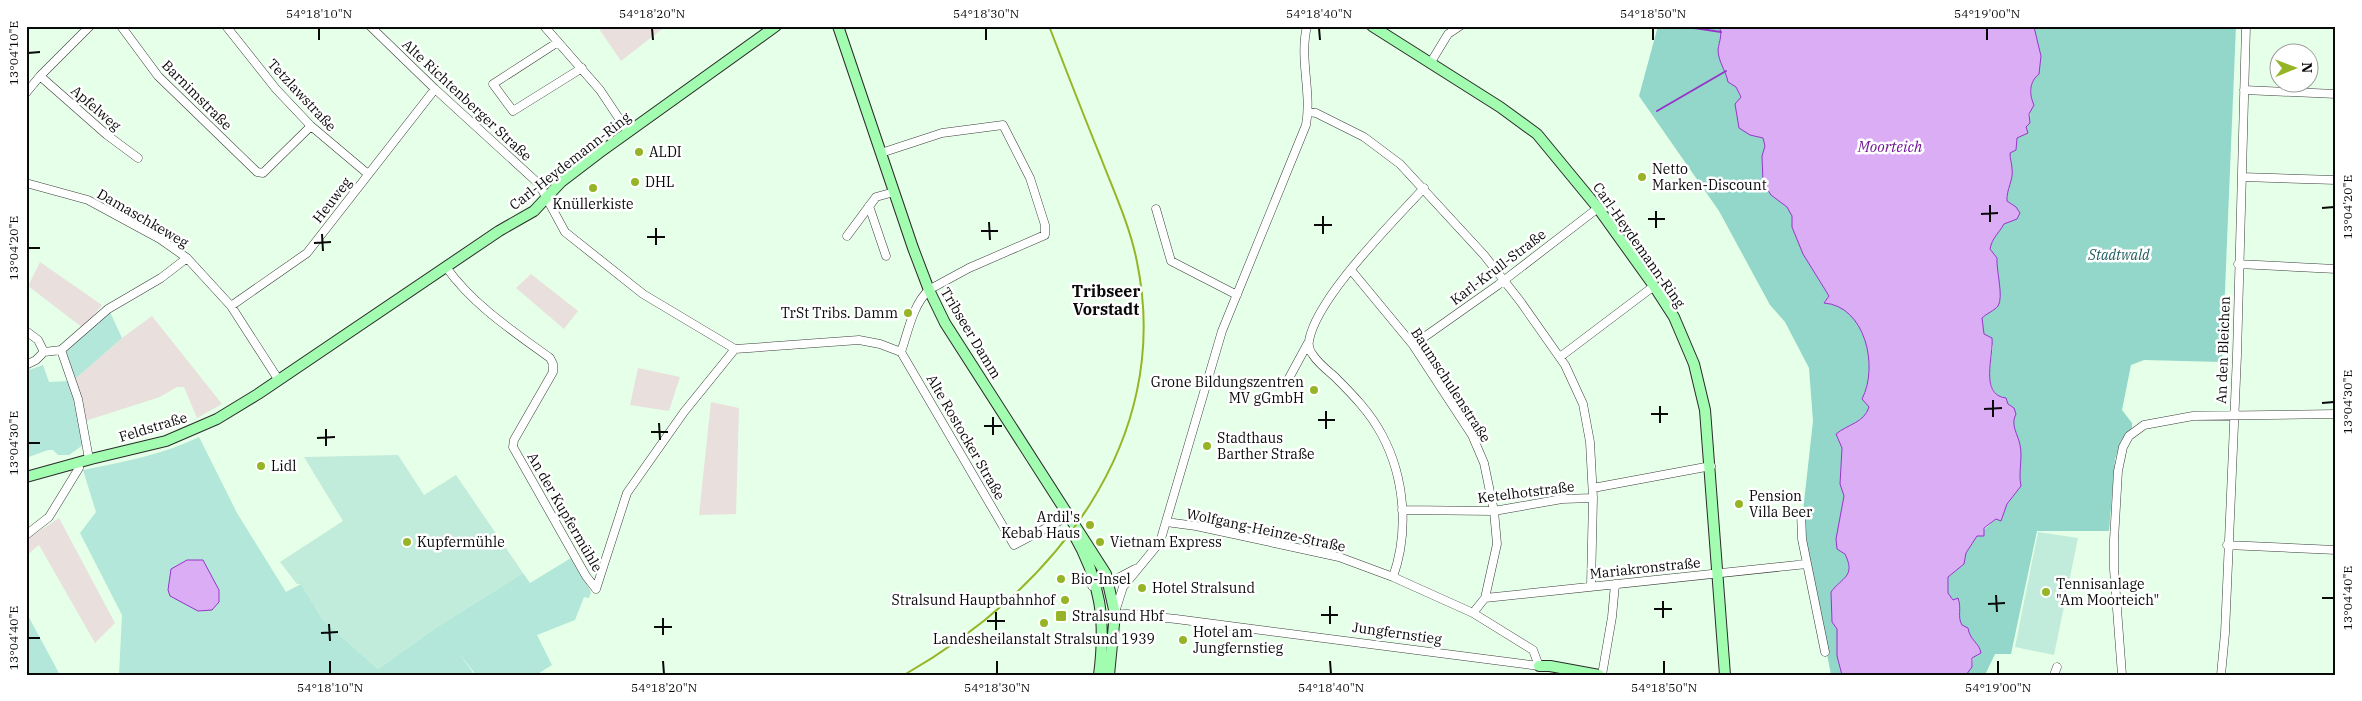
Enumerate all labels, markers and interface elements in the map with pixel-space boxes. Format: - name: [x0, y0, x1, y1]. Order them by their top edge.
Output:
- text: 54°18'10"N: [286, 6, 352, 21]
- text: 54°18'20"N: [619, 6, 685, 21]
- text: 54°18'30"N: [953, 6, 1019, 21]
- text: 54°18'40"N: [1286, 6, 1352, 21]
- text: 54°18'50"N: [1620, 6, 1686, 21]
- text: 54°19'00"N: [1954, 6, 2020, 21]
- text: 13°04'10"E: [6, 21, 21, 85]
- street label: Alte Richtenberger Straße: [398, 35, 536, 165]
- north arrow: [2270, 42, 2320, 92]
- street label: Tetzlawstraße: [264, 55, 340, 135]
- street label: Barnimstraße: [158, 56, 236, 134]
- text: N: [2298, 62, 2316, 73]
- street label: Apfelweg: [67, 81, 125, 135]
- street label: Carl-Heydemann-Ring: [506, 108, 635, 214]
- water label: Moorteich: [1857, 137, 1923, 156]
- place label: ALDI: [649, 143, 682, 161]
- marker: ALDI: [633, 146, 645, 158]
- place label: Netto Marken-Discount: [1652, 160, 1767, 194]
- marker: Netto Marken-Discount: [1636, 171, 1648, 183]
- street label: Heuweg: [309, 173, 356, 226]
- place label: DHL: [645, 173, 674, 191]
- text: 13°04'20"E: [2340, 175, 2355, 239]
- marker: DHL: [629, 176, 641, 188]
- street label: Carl-Heydemann-Ring: [1589, 179, 1689, 312]
- marker: Knüllerkiste: [587, 182, 599, 194]
- street label: Damaschkeweg: [94, 185, 192, 252]
- place label: Knüllerkiste: [552, 195, 634, 213]
- text: 13°04'20"E: [6, 216, 21, 280]
- street label: Karl-Krull-Straße: [1447, 225, 1549, 309]
- park label: Stadtwald: [2087, 246, 2150, 264]
- district label: Tribseer Vorstadt: [1072, 281, 1140, 319]
- street label: Tribseer Damm: [937, 284, 1005, 382]
- street label: An den Bleichen: [2212, 296, 2234, 404]
- place label: TrSt Tribs. Damm: [781, 304, 898, 322]
- marker: TrSt Tribs. Damm: [902, 307, 914, 319]
- street label: Baumschulenstraße: [1407, 324, 1495, 446]
- text: 13°04'30"E: [2340, 370, 2355, 434]
- street label: Alte Rostocker Straße: [923, 371, 1009, 503]
- place label: Grone Bildungszentren MV gGmbH: [1151, 373, 1304, 407]
- marker: Grone Bildungszentren MV gGmbH: [1308, 384, 1320, 396]
- street label: Feldstraße: [117, 408, 189, 446]
- text: 13°04'30"E: [6, 411, 21, 475]
- place label: Stadthaus Barther Straße: [1217, 429, 1315, 463]
- marker: Stadthaus Barther Straße: [1201, 440, 1213, 452]
- street label: An der Kupfermühle: [523, 449, 607, 575]
- place label: Lidl: [271, 457, 296, 475]
- marker: Lidl: [255, 460, 267, 472]
- street label: Ketelhotstraße: [1477, 477, 1575, 507]
- place label: Pension Villa Beer: [1749, 487, 1813, 521]
- marker: Pension Villa Beer: [1733, 498, 1745, 510]
- street label: Wolfgang-Heinze-Straße: [1185, 504, 1347, 556]
- place label: Ardil's Kebab Haus: [1001, 508, 1080, 542]
- marker: Ardil's Kebab Haus: [1084, 519, 1096, 531]
- place label: Kupfermühle: [417, 533, 505, 551]
- place label: Vietnam Express: [1110, 533, 1222, 551]
- marker: Kupfermühle: [401, 536, 413, 548]
- marker: Vietnam Express: [1094, 536, 1106, 548]
- street label: Mariakronstraße: [1589, 553, 1701, 583]
- text: 13°04'40"E: [2340, 566, 2355, 630]
- place label: Bio-Insel: [1071, 570, 1131, 588]
- marker: Bio-Insel: [1055, 573, 1067, 585]
- place label: Tennisanlage "Am Moorteich": [2056, 575, 2159, 609]
- place label: Hotel Stralsund: [1152, 579, 1255, 597]
- marker: Hotel Stralsund: [1136, 582, 1148, 594]
- marker: Tennisanlage "Am Moorteich": [2040, 586, 2052, 598]
- place label: Stralsund Hauptbahnhof: [892, 591, 1056, 609]
- marker: Stralsund Hauptbahnhof: [1059, 594, 1071, 606]
- text: 13°04'40"E: [6, 606, 21, 670]
- place label: Stralsund Hbf: [1072, 607, 1165, 625]
- marker: Stralsund Hbf: [1054, 609, 1068, 623]
- marker: Landesheilanstalt Stralsund 1939: [1038, 617, 1050, 629]
- street label: Jungfernstieg: [1351, 618, 1443, 648]
- place label: Hotel am Jungfernstieg: [1193, 623, 1284, 657]
- place label: Landesheilanstalt Stralsund 1939: [933, 630, 1155, 648]
- marker: Hotel am Jungfernstieg: [1177, 634, 1189, 646]
- text: 54°18'10"N: [297, 680, 363, 695]
- text: 54°18'20"N: [631, 680, 697, 695]
- text: 54°18'30"N: [964, 680, 1030, 695]
- text: 54°18'40"N: [1298, 680, 1364, 695]
- text: 54°18'50"N: [1631, 680, 1697, 695]
- text: 54°19'00"N: [1965, 680, 2031, 695]

